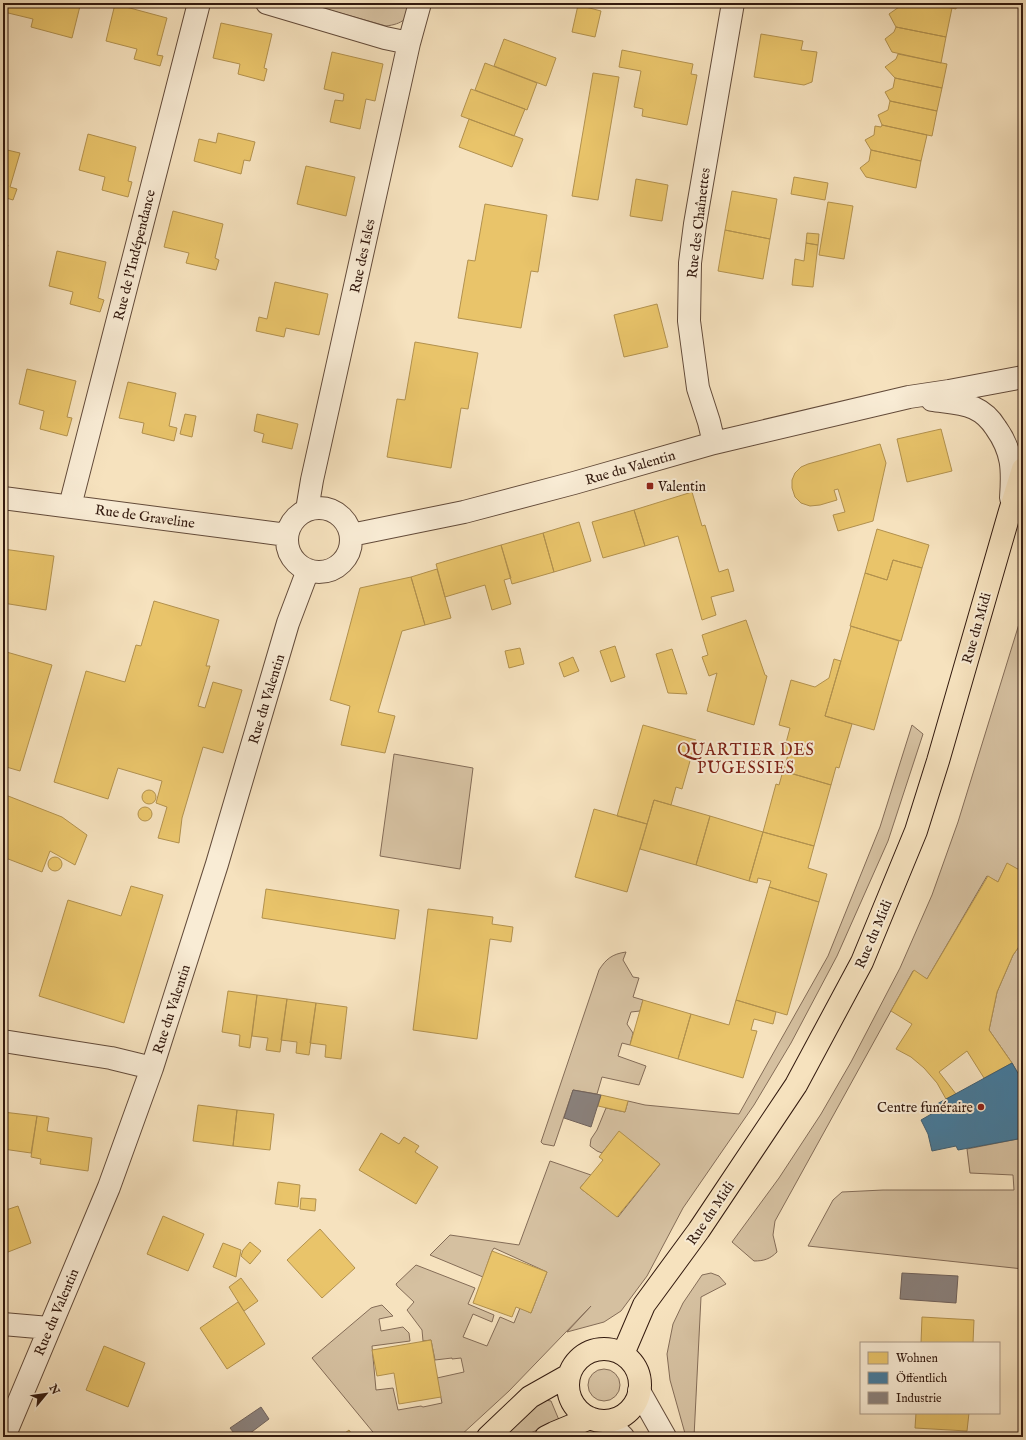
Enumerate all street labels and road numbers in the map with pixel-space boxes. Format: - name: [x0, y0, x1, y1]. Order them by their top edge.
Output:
- street label: Rue des Chaînettes: [683, 167, 715, 279]
- street label: Rue de l'Indépendance: [110, 187, 160, 323]
- street label: Rue des Isles: [346, 217, 380, 295]
- street label: Rue du Valentin: [583, 446, 678, 489]
- street label: Rue de Graveline: [94, 501, 196, 533]
- street label: Rue du Midi: [958, 590, 996, 666]
- street label: Rue du Valentin: [245, 652, 289, 746]
- street label: Rue du Midi: [851, 897, 897, 972]
- street label: Rue du Valentin: [149, 962, 195, 1056]
- street label: Rue du Midi: [683, 1178, 739, 1249]
- street label: Rue du Valentin: [30, 1266, 84, 1359]

